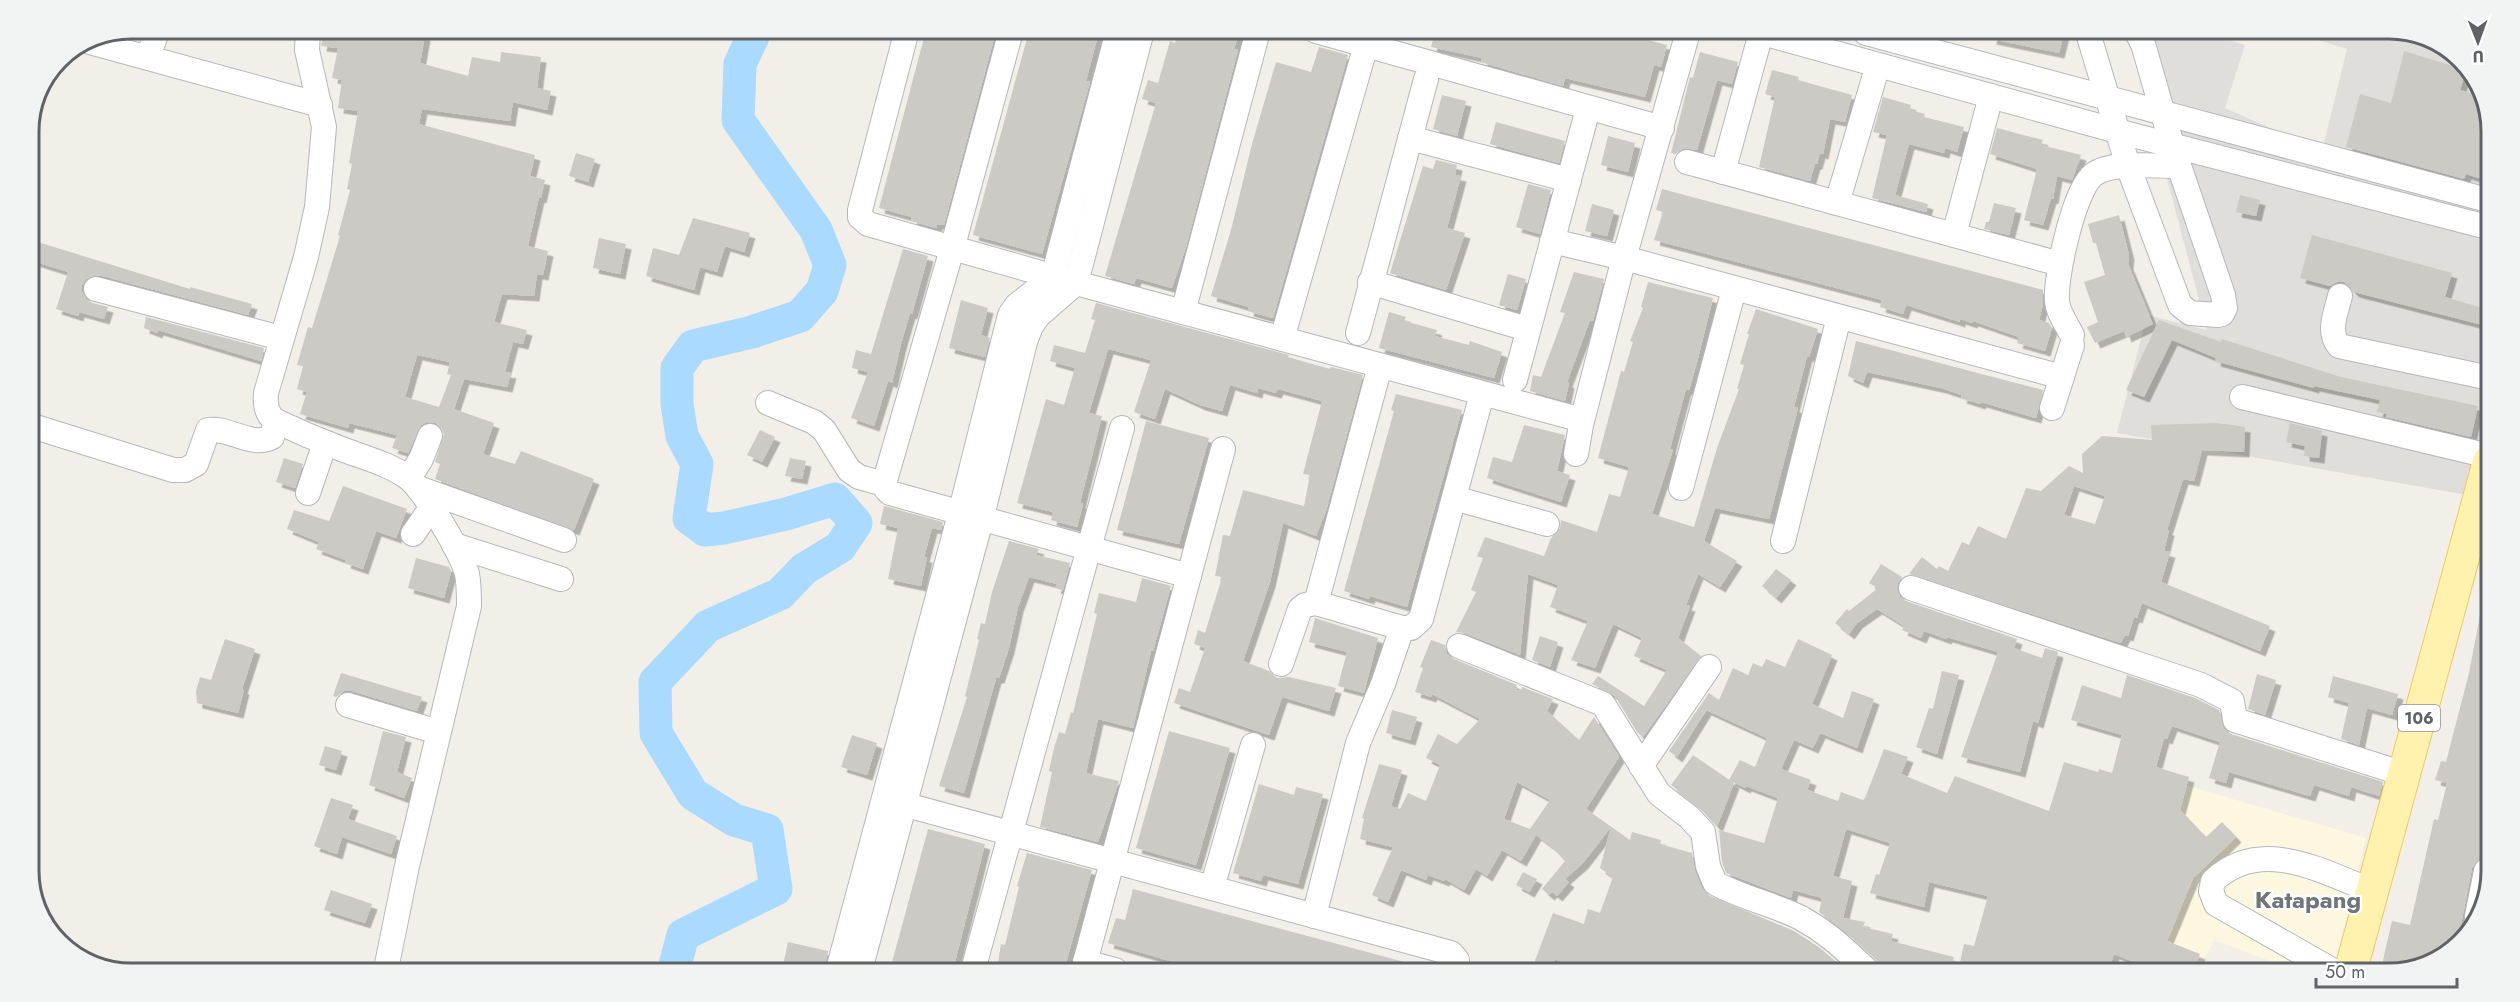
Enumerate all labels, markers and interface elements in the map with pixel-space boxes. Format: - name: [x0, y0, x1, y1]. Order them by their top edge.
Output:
- north arrow: [2448, 12, 2508, 72]
- text: U: [2472, 45, 2484, 68]
- road number: 106: [2398, 705, 2440, 731]
- district label: Katapang: [2255, 882, 2361, 917]
- scale bar: [2316, 951, 2457, 989]
- text: 50 m: [2325, 959, 2365, 985]

